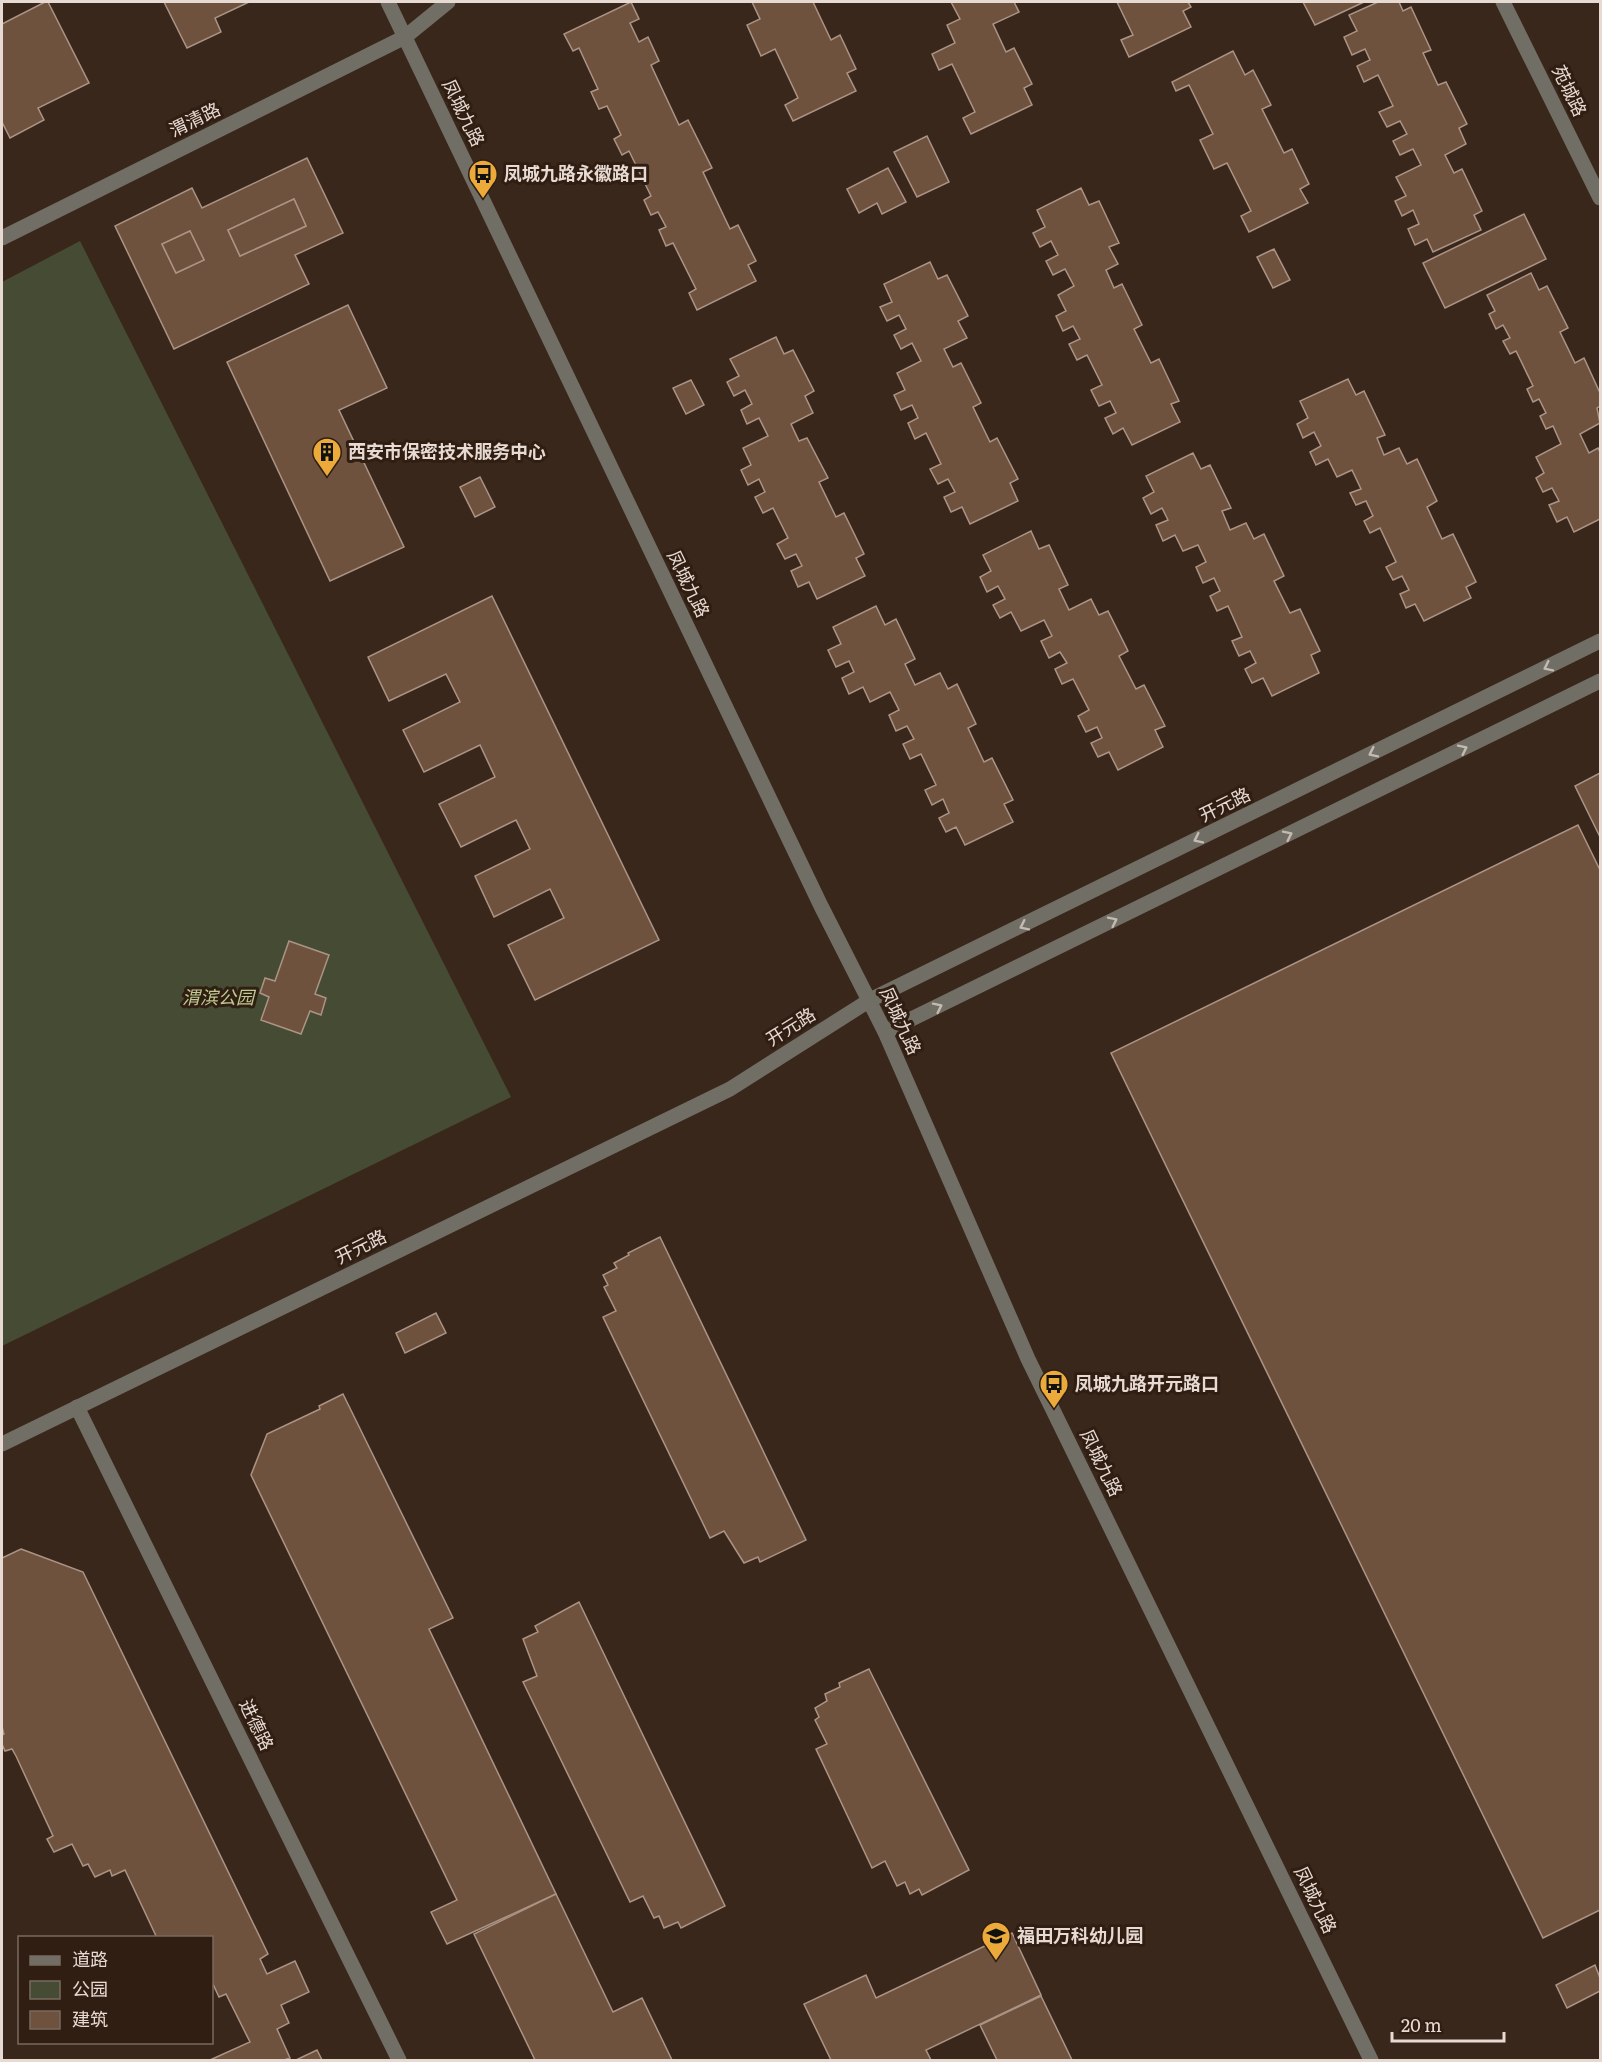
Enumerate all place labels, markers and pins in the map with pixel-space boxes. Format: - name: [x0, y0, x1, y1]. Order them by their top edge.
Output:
- bus stop icon: 凤城九路永徽路口: [467, 158, 499, 200]
- place label: 凤城九路永徽路口: [504, 159, 648, 186]
- building icon: 西安市保密技术服务中心: [311, 436, 343, 478]
- place label: 西安市保密技术服务中心: [348, 437, 546, 464]
- bus stop icon: 凤城九路开元路口: [1038, 1368, 1070, 1410]
- place label: 凤城九路开元路口: [1075, 1369, 1219, 1396]
- school or university icon: 福田万科幼儿园: [980, 1920, 1012, 1962]
- place label: 福田万科幼儿园: [1017, 1921, 1143, 1948]

